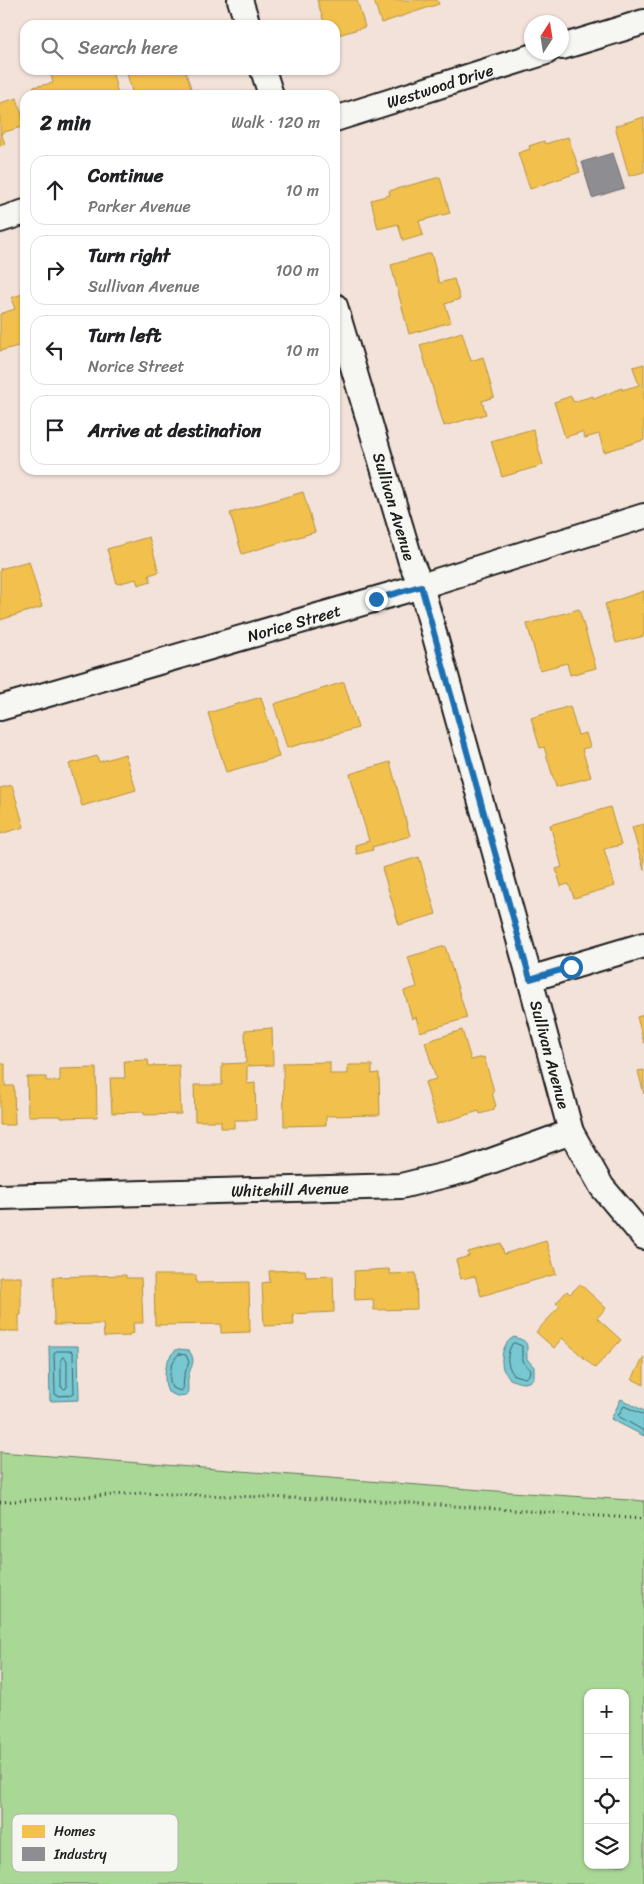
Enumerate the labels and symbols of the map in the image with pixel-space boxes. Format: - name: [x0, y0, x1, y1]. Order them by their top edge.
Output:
- north arrow: [524, 15, 569, 60]
- street label: Westwood Drive: [383, 56, 497, 117]
- street label: Sullivan Avenue: [364, 449, 424, 564]
- route end: [365, 588, 388, 611]
- street label: Norice Street: [244, 596, 344, 651]
- route start: [560, 956, 583, 979]
- street label: Sullivan Avenue: [521, 997, 578, 1113]
- street label: Whitehill Avenue: [231, 1173, 349, 1206]
- legend: [12, 1814, 178, 1872]
- text: Homes: [54, 1819, 96, 1844]
- text: Industry: [53, 1842, 108, 1867]

